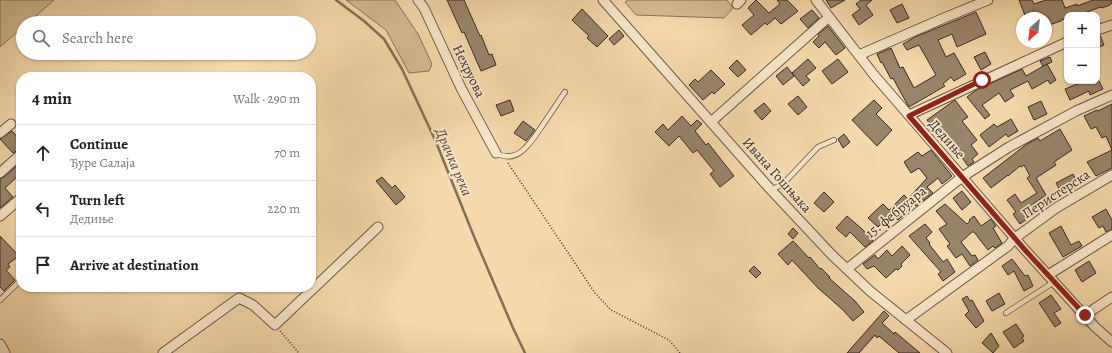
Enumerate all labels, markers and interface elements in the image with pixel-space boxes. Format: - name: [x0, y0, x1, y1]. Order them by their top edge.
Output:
- north arrow: [1016, 12, 1052, 48]
- map controls: [1064, 12, 1100, 84]
- button: +: [1064, 12, 1100, 48]
- search box: [16, 16, 316, 60]
- icon: search: [30, 27, 52, 49]
- text: Search here: [62, 28, 133, 48]
- street label: Нехруова: [448, 41, 490, 101]
- button: −: [1064, 48, 1100, 84]
- route start: [973, 71, 991, 89]
- text: 4 min: [32, 87, 72, 110]
- text: Walk · 290 m: [233, 90, 300, 107]
- street label: Дедиње: [924, 115, 970, 163]
- water label: Драчка река: [430, 124, 477, 199]
- street label: Ивана Гошњака: [738, 133, 816, 217]
- text: Continue: [70, 134, 128, 154]
- icon: ahead: [32, 142, 54, 164]
- text: 70 m: [274, 144, 300, 161]
- text: Ђуре Салаја: [70, 154, 135, 171]
- street label: Перистерска: [1018, 165, 1094, 223]
- street label: 15. фебруара: [862, 181, 931, 242]
- text: Turn left: [70, 190, 125, 210]
- icon: left: [32, 198, 54, 220]
- text: 220 m: [267, 200, 300, 217]
- text: Дедиње: [70, 210, 114, 227]
- icon: arrive: [32, 254, 54, 276]
- text: Arrive at destination: [70, 255, 199, 275]
- route end: [1076, 306, 1094, 324]

